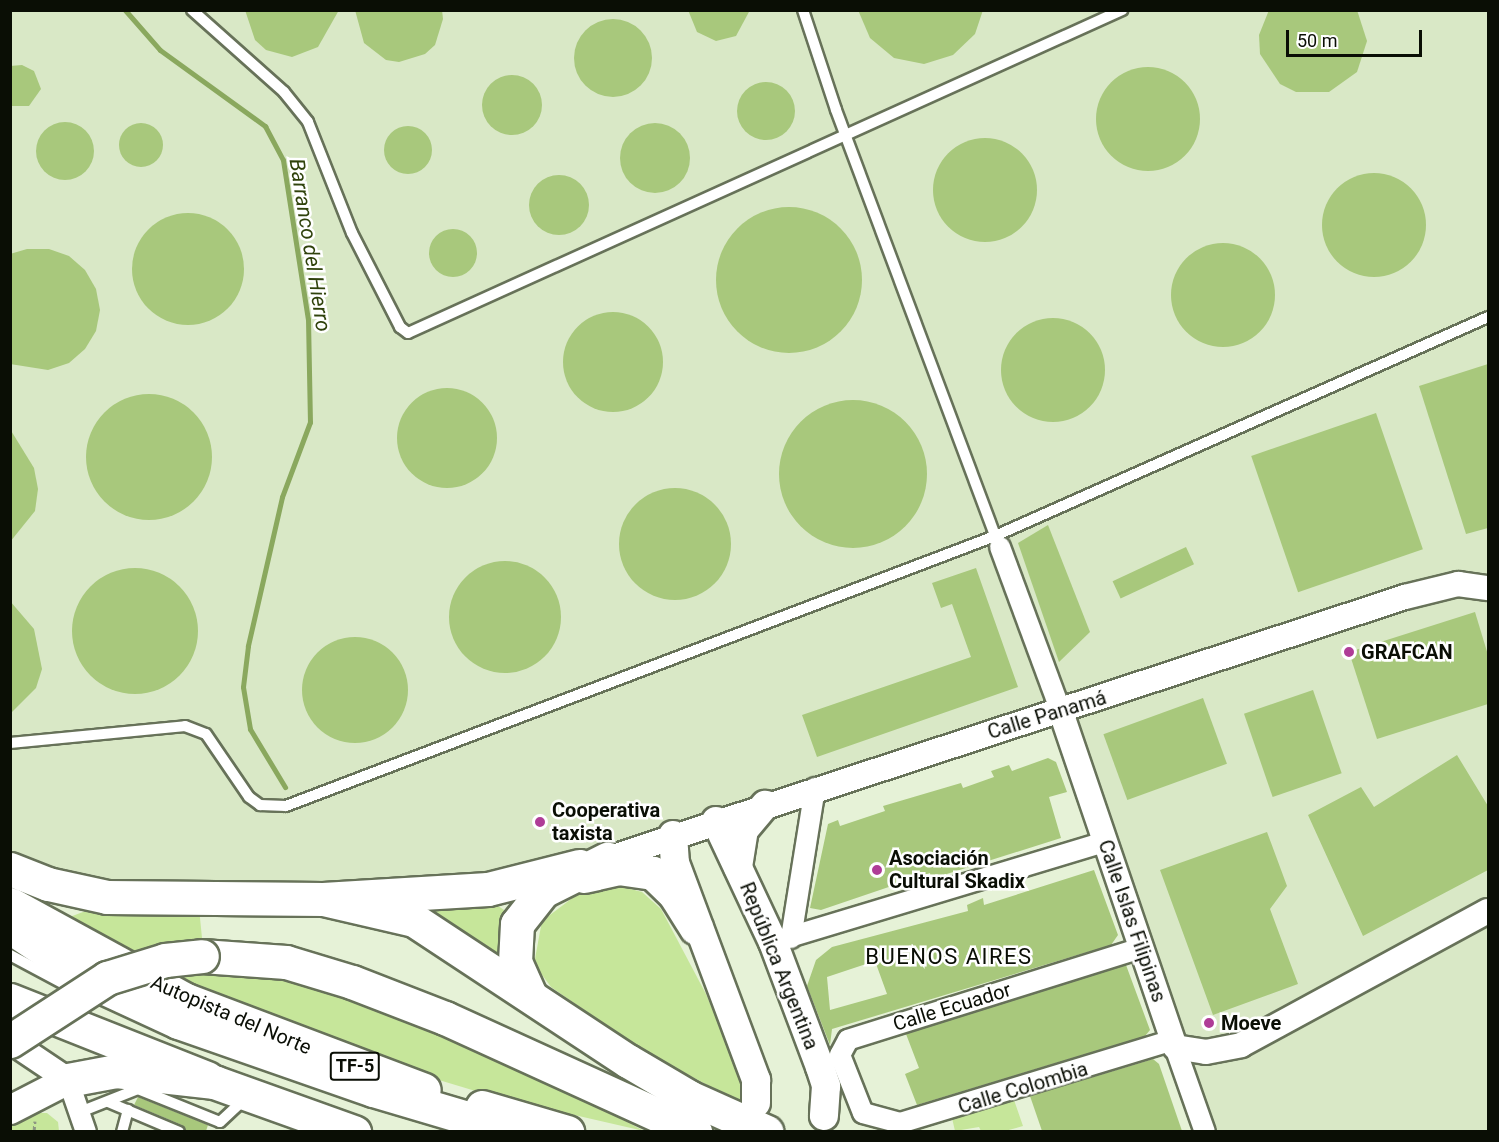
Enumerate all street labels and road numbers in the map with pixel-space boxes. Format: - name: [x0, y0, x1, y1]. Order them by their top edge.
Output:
- street label: Calle Panamá: [985, 686, 1109, 744]
- street label: Calle Islas Filipinas: [1093, 837, 1171, 1005]
- street label: República Argentina: [734, 879, 824, 1053]
- street label: Autopista del Norte: [147, 970, 315, 1060]
- street label: Calle Ecuador: [890, 978, 1014, 1036]
- road number: TF-5: [330, 1051, 380, 1081]
- street label: Calle Colombia: [955, 1057, 1091, 1119]

